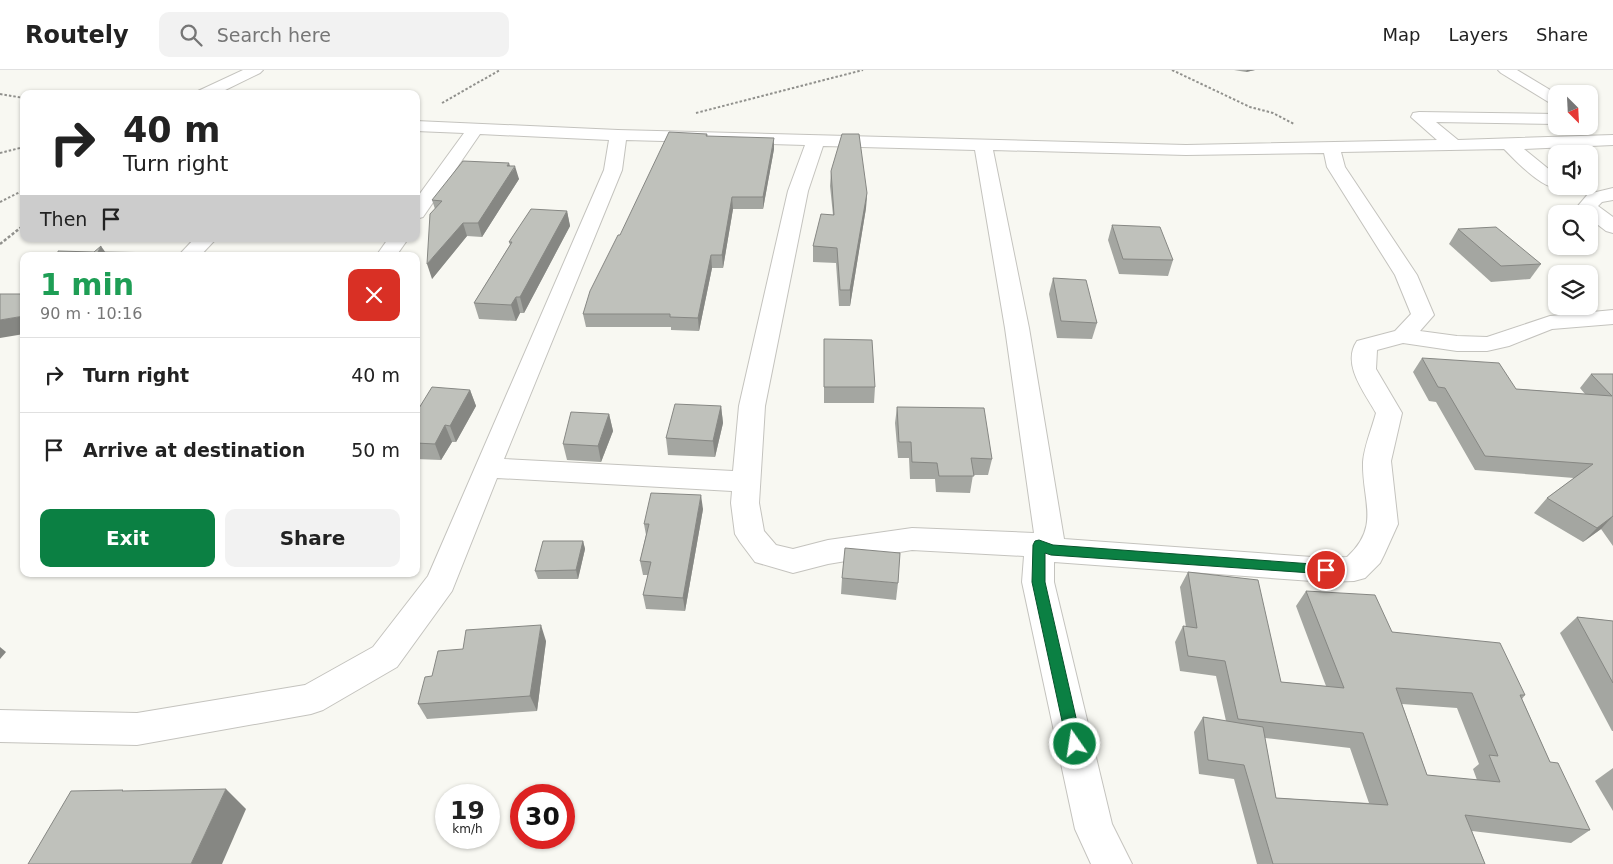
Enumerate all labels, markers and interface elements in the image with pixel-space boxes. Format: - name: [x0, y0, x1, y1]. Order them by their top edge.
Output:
- search box: [159, 12, 509, 57]
- text: Routely: [25, 21, 129, 49]
- icon: search: [177, 21, 205, 49]
- text: Search here: [217, 24, 331, 46]
- text: Map: [1382, 24, 1420, 45]
- text: Layers: [1448, 24, 1508, 45]
- text: Share: [1536, 24, 1588, 45]
- north arrow: [1548, 85, 1598, 135]
- map controls: [1548, 85, 1598, 315]
- icon: right: [40, 110, 105, 175]
- text: 40 m: [123, 110, 220, 150]
- button: sound: [1548, 145, 1598, 195]
- text: Turn right: [123, 151, 228, 176]
- icon: arrive: [97, 205, 125, 233]
- button: search: [1548, 205, 1598, 255]
- text: Then: [40, 208, 87, 230]
- button: layers: [1548, 265, 1598, 315]
- text: 1 min: [40, 267, 134, 302]
- button: close: [348, 269, 400, 321]
- text: 90 m · 10:16: [40, 304, 142, 323]
- icon: right: [40, 361, 68, 389]
- text: Turn right: [83, 364, 189, 386]
- text: 40 m: [351, 364, 400, 386]
- icon: arrive: [40, 436, 68, 464]
- text: Arrive at destination: [83, 439, 305, 461]
- text: 50 m: [351, 439, 400, 461]
- button: Exit: [40, 509, 215, 567]
- button: Share: [225, 509, 400, 567]
- pin: [1305, 549, 1347, 591]
- icon: arrive: [1312, 556, 1340, 584]
- position arrow: [1048, 717, 1100, 769]
- speed limit sign: 30: [510, 784, 575, 849]
- text: 19: [450, 796, 485, 825]
- text: km/h: [452, 822, 483, 836]

